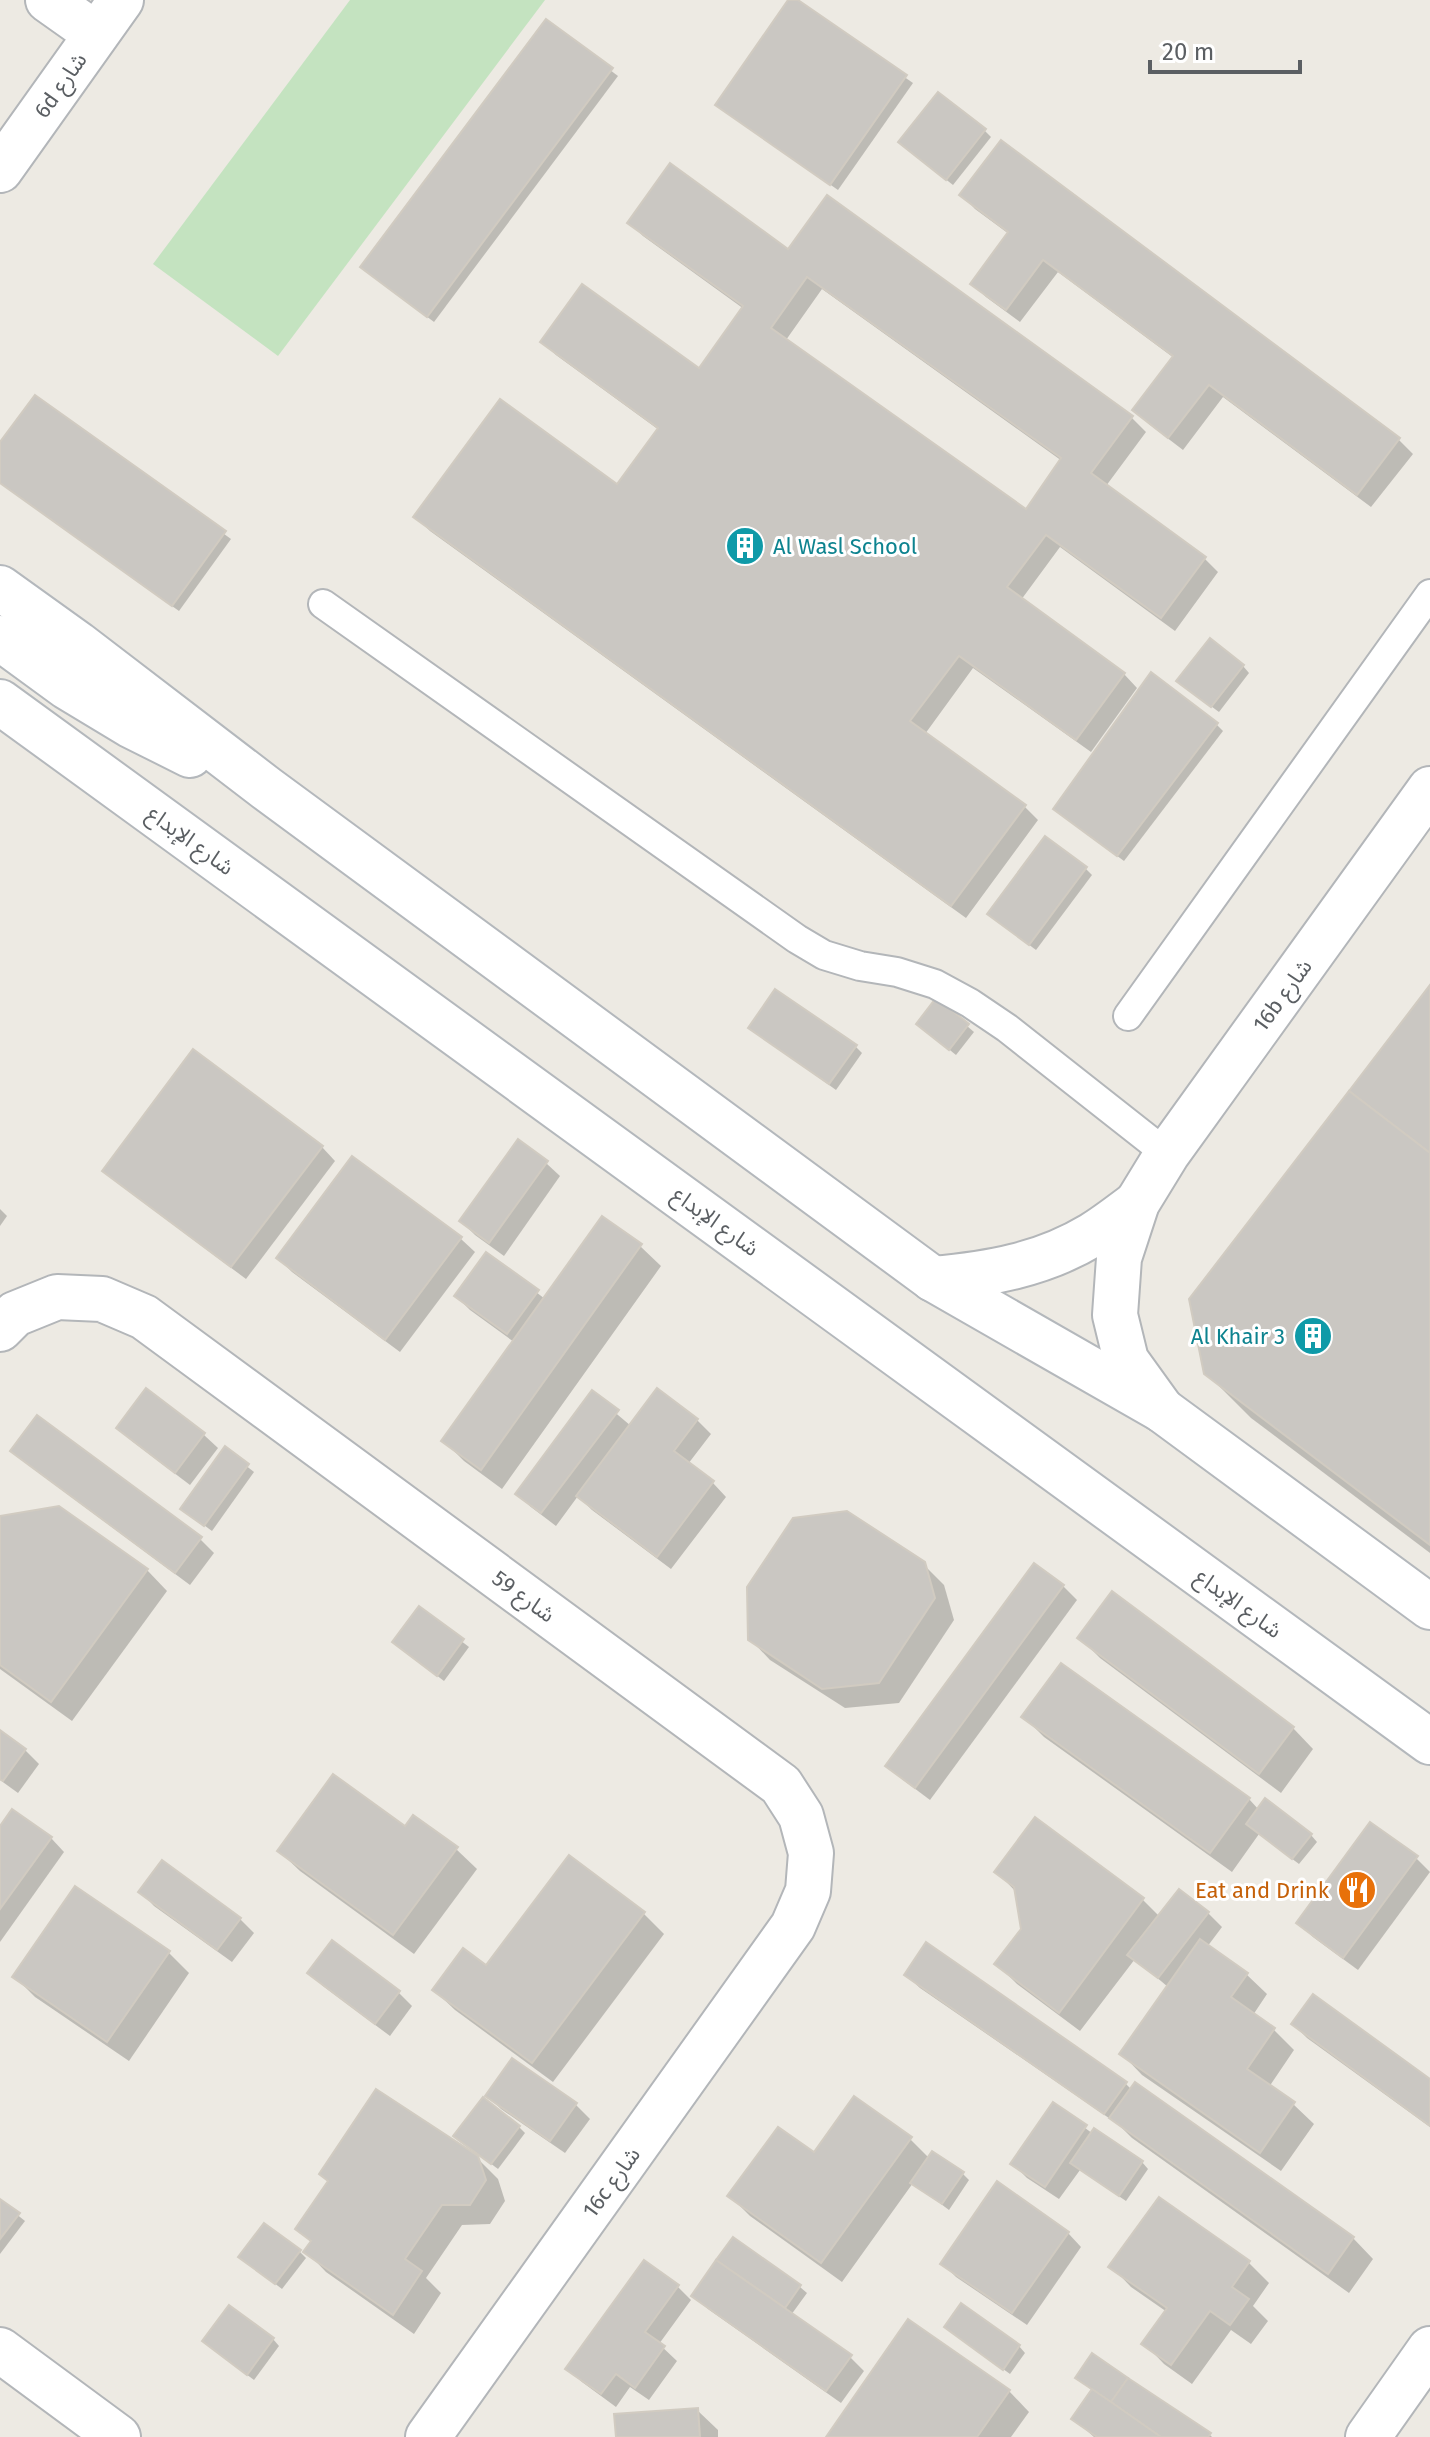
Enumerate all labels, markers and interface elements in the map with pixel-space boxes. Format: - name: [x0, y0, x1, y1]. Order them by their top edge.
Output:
- scale bar: [1150, 24, 1300, 74]
- text: 20 m: [1162, 38, 1214, 66]
- street label: 6d شارع: [28, 47, 95, 125]
- building icon: Al Wasl School: [724, 525, 766, 567]
- place label: Al Wasl School: [773, 533, 917, 560]
- street label: شارع الإبداع: [140, 800, 239, 883]
- street label: 16b شارع: [1247, 954, 1320, 1039]
- street label: شارع الإبداع: [665, 1181, 764, 1264]
- building icon: Al Khair 3: [1292, 1315, 1334, 1357]
- place label: Al Khair 3: [1191, 1323, 1285, 1350]
- street label: شارع الإبداع: [1188, 1563, 1287, 1646]
- street label: شارع 59: [485, 1565, 560, 1631]
- restaurant icon: Eat and Drink: [1336, 1869, 1378, 1911]
- place label: Eat and Drink: [1195, 1877, 1330, 1904]
- street label: 16c شارع: [577, 2142, 648, 2225]

